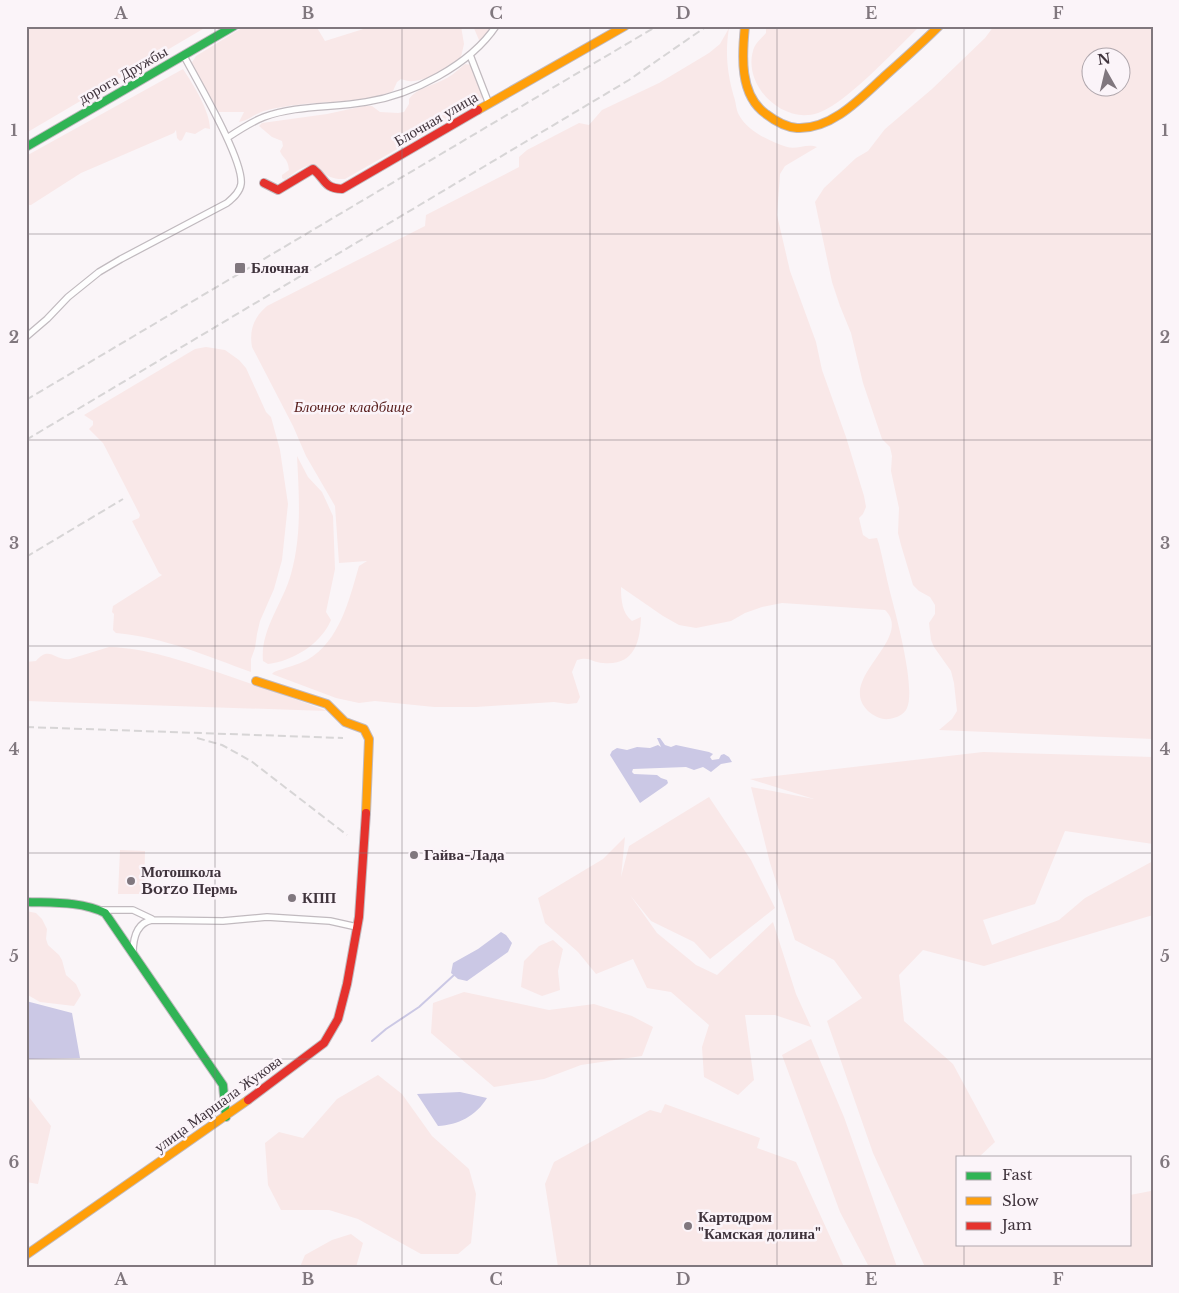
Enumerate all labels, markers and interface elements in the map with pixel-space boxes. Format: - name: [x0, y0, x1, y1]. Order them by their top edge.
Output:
- text: A: [114, 3, 129, 23]
- text: B: [302, 3, 315, 23]
- text: C: [489, 3, 503, 23]
- text: D: [676, 3, 690, 23]
- text: E: [865, 3, 877, 23]
- text: F: [1052, 3, 1064, 23]
- street label: дорога Дружбы: [75, 41, 171, 108]
- north arrow: [1082, 48, 1132, 98]
- text: N: [1096, 49, 1112, 69]
- street label: Блочная улица: [391, 87, 481, 150]
- text: 1: [11, 120, 18, 140]
- text: 1: [1162, 120, 1169, 140]
- place label: Блочная: [251, 258, 309, 277]
- marker: Блочная: [233, 261, 247, 275]
- text: 2: [9, 327, 19, 347]
- text: 2: [1160, 327, 1170, 347]
- park label: Блочное кладбище: [293, 397, 412, 416]
- text: 3: [9, 533, 19, 553]
- text: 3: [1160, 533, 1170, 553]
- text: 4: [9, 739, 19, 759]
- text: 4: [1160, 739, 1170, 759]
- place label: Гайва-Лада: [424, 845, 505, 864]
- marker: Гайва-Лада: [408, 849, 420, 861]
- place label: Мотошкола Borzo Пермь: [141, 862, 237, 898]
- marker: Мотошкола Borzo Пермь: [125, 875, 137, 887]
- place label: КПП: [302, 888, 337, 907]
- marker: КПП: [286, 892, 298, 904]
- text: 5: [9, 946, 19, 966]
- text: 5: [1160, 946, 1170, 966]
- street label: улица Маршала Жукова: [150, 1051, 286, 1156]
- text: 6: [9, 1152, 20, 1172]
- text: 6: [1160, 1152, 1171, 1172]
- legend: [956, 1156, 1132, 1246]
- text: Fast: [1002, 1165, 1033, 1184]
- text: Slow: [1002, 1191, 1039, 1210]
- place label: Картодром "Камская долина": [698, 1207, 821, 1243]
- text: Jam: [1000, 1215, 1032, 1234]
- marker: Картодром "Камская долина": [682, 1220, 694, 1232]
- text: A: [114, 1269, 129, 1289]
- text: B: [302, 1269, 315, 1289]
- text: C: [489, 1269, 503, 1289]
- text: D: [676, 1269, 690, 1289]
- text: E: [865, 1269, 877, 1289]
- text: F: [1052, 1269, 1064, 1289]

